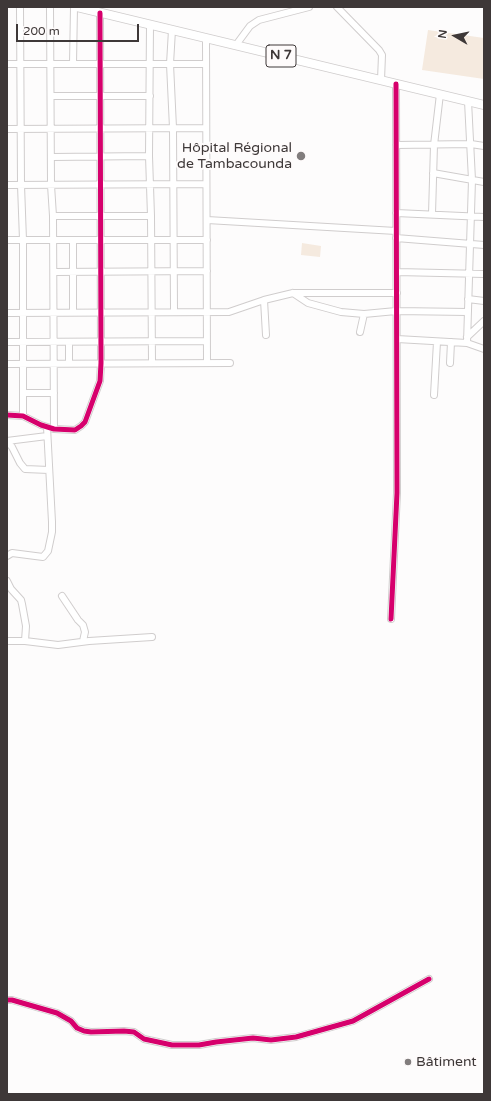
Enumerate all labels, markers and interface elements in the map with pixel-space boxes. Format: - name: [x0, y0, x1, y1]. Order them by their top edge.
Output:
- scale bar: [18, 16, 141, 42]
- north arrow: [435, 16, 475, 56]
- text: 200 m: [23, 24, 60, 38]
- text: N: [436, 29, 450, 39]
- road number: N 7: [266, 45, 296, 67]
- place label: Hôpital Régional de Tambacounda: [177, 140, 292, 172]
- marker: Hôpital Régional de Tambacounda: [295, 150, 307, 162]
- place label: Bâtiment: [416, 1054, 477, 1070]
- marker: Bâtiment: [403, 1057, 413, 1067]

